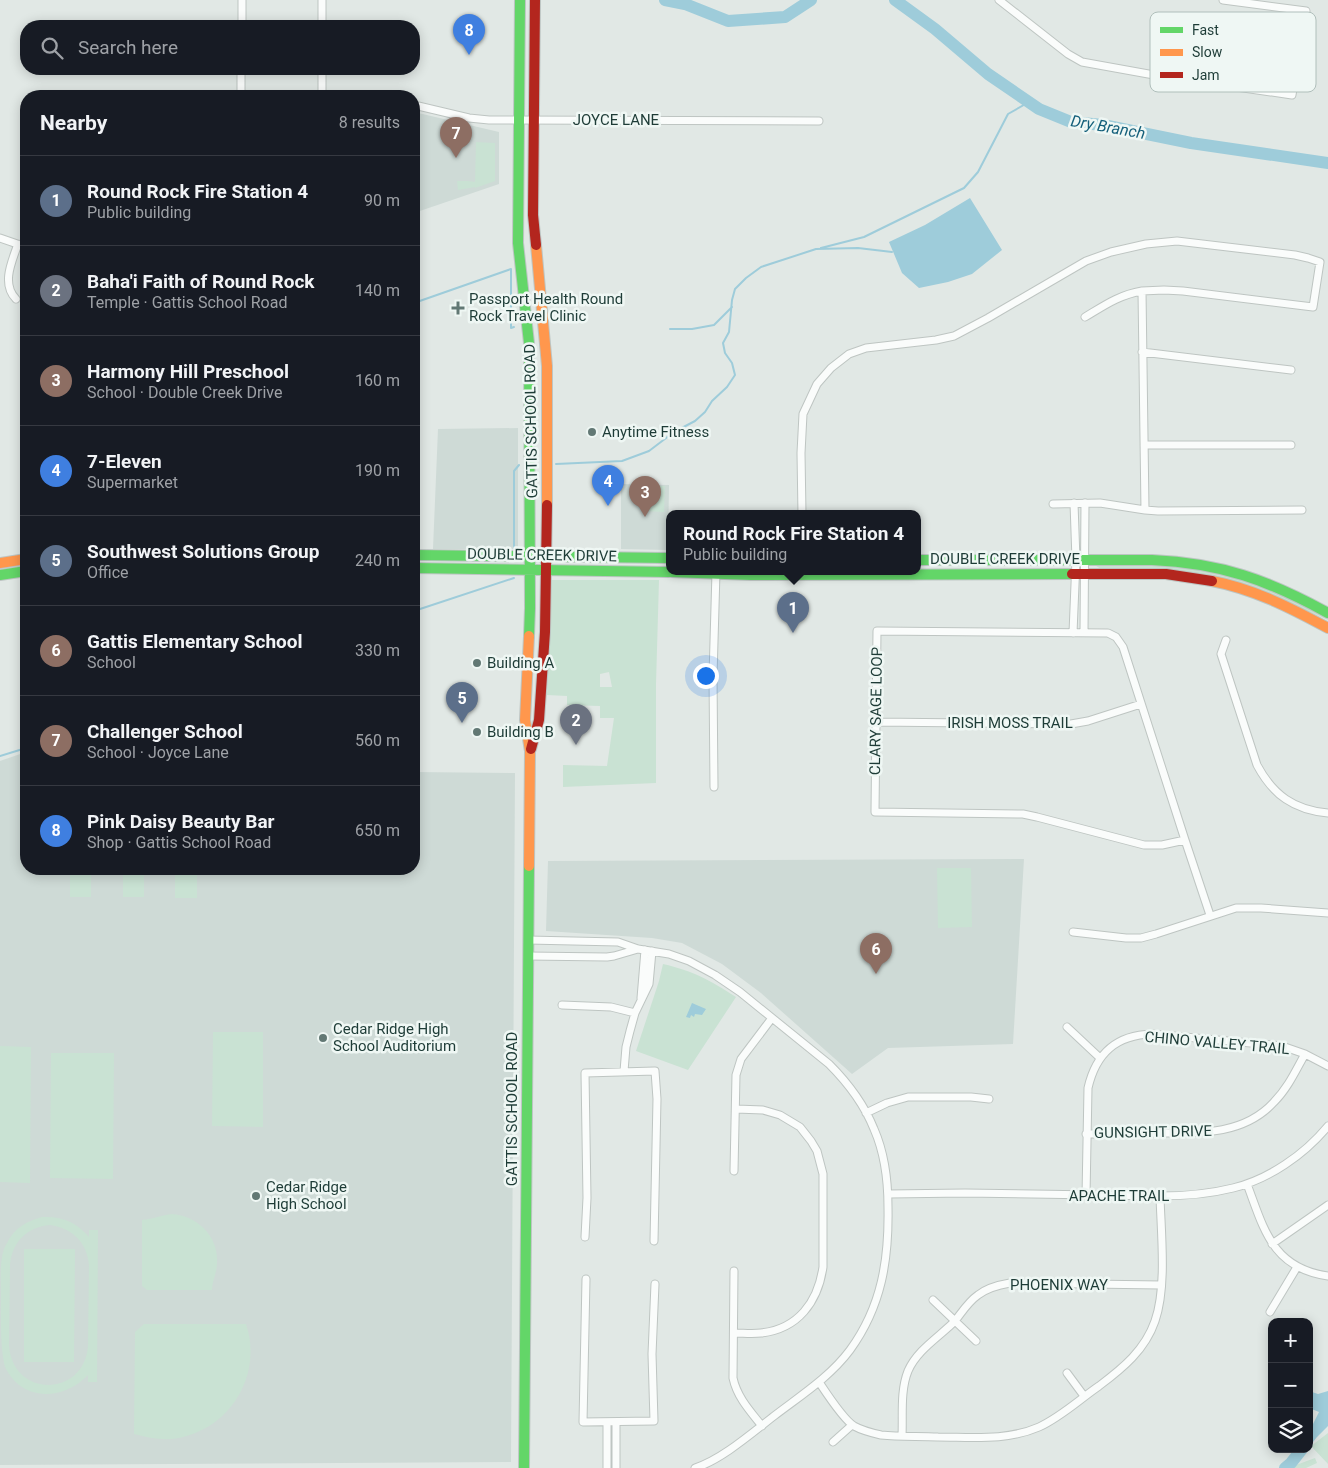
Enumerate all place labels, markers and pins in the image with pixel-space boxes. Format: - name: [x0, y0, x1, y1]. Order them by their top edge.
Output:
- pin: 8: [453, 14, 485, 55]
- pin: 7: [440, 117, 472, 158]
- place label: Passport Health Round Rock Travel Clinic: [469, 290, 623, 325]
- marker: Passport Health Round Rock Travel Clinic: [451, 301, 465, 315]
- place label: Anytime Fitness: [602, 423, 709, 441]
- marker: Anytime Fitness: [586, 426, 598, 438]
- pin: 4: [592, 465, 624, 506]
- pin: 3: [629, 476, 661, 517]
- pin: 1: [777, 592, 809, 633]
- place label: Building A: [487, 654, 554, 672]
- marker: Building A: [471, 657, 483, 669]
- pin: 5: [446, 682, 478, 723]
- pin: 2: [560, 704, 592, 745]
- place label: Building B: [487, 723, 554, 741]
- marker: Building B: [471, 726, 483, 738]
- pin: 6: [860, 933, 892, 974]
- place label: Cedar Ridge High School Auditorium: [333, 1020, 456, 1055]
- marker: Cedar Ridge High School Auditorium: [317, 1032, 329, 1044]
- place label: Cedar Ridge High School: [266, 1178, 347, 1213]
- marker: Cedar Ridge High School: [250, 1190, 262, 1202]

